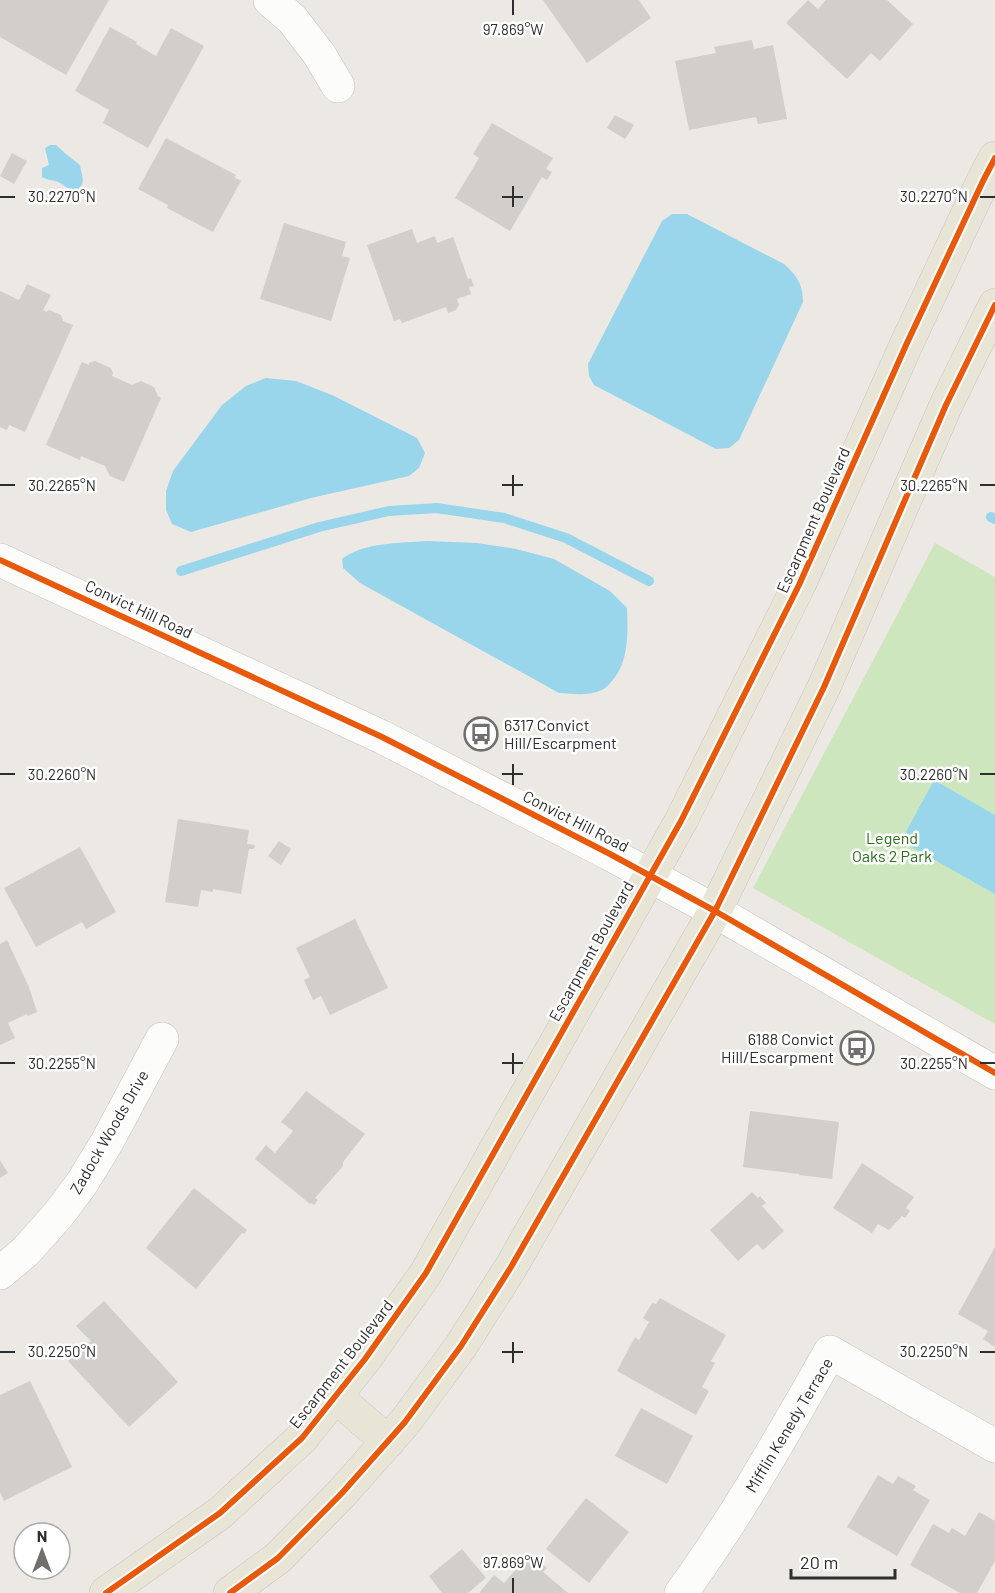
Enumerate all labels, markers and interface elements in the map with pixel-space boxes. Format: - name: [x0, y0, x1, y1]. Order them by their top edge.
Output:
- text: 97.869°W: [483, 20, 543, 38]
- text: 30.2270°N: [28, 187, 96, 205]
- text: 30.2270°N: [900, 187, 968, 205]
- street label: Escarpment Boulevard: [772, 444, 853, 595]
- text: 30.2265°N: [28, 476, 96, 494]
- text: 30.2265°N: [900, 476, 968, 494]
- street label: Convict Hill Road: [82, 575, 196, 642]
- place label: 6317 Convict Hill/Escarpment: [504, 715, 617, 752]
- bus stop icon: 6317 Convict Hill/Escarpment: [463, 716, 499, 752]
- text: 30.2260°N: [28, 765, 96, 783]
- text: 30.2260°N: [900, 765, 968, 783]
- street label: Convict Hill Road: [520, 786, 632, 855]
- park label: Legend Oaks 2 Park: [852, 828, 932, 865]
- street label: Escarpment Boulevard: [544, 877, 637, 1024]
- place label: 6188 Convict Hill/Escarpment: [721, 1029, 834, 1066]
- bus stop icon: 6188 Convict Hill/Escarpment: [839, 1030, 875, 1066]
- text: 30.2255°N: [28, 1054, 96, 1072]
- text: 30.2255°N: [900, 1054, 968, 1072]
- street label: Zadock Woods Drive: [65, 1066, 152, 1197]
- street label: Escarpment Boulevard: [285, 1296, 396, 1431]
- text: 30.2250°N: [28, 1342, 96, 1360]
- text: 30.2250°N: [900, 1342, 968, 1360]
- street label: Mifflin Kenedy Terrace: [741, 1354, 836, 1495]
- north arrow: [12, 1521, 72, 1581]
- text: N: [37, 1526, 47, 1545]
- scale bar: [791, 1542, 894, 1580]
- text: 20 m: [800, 1551, 838, 1573]
- text: 97.869°W: [483, 1553, 543, 1571]

